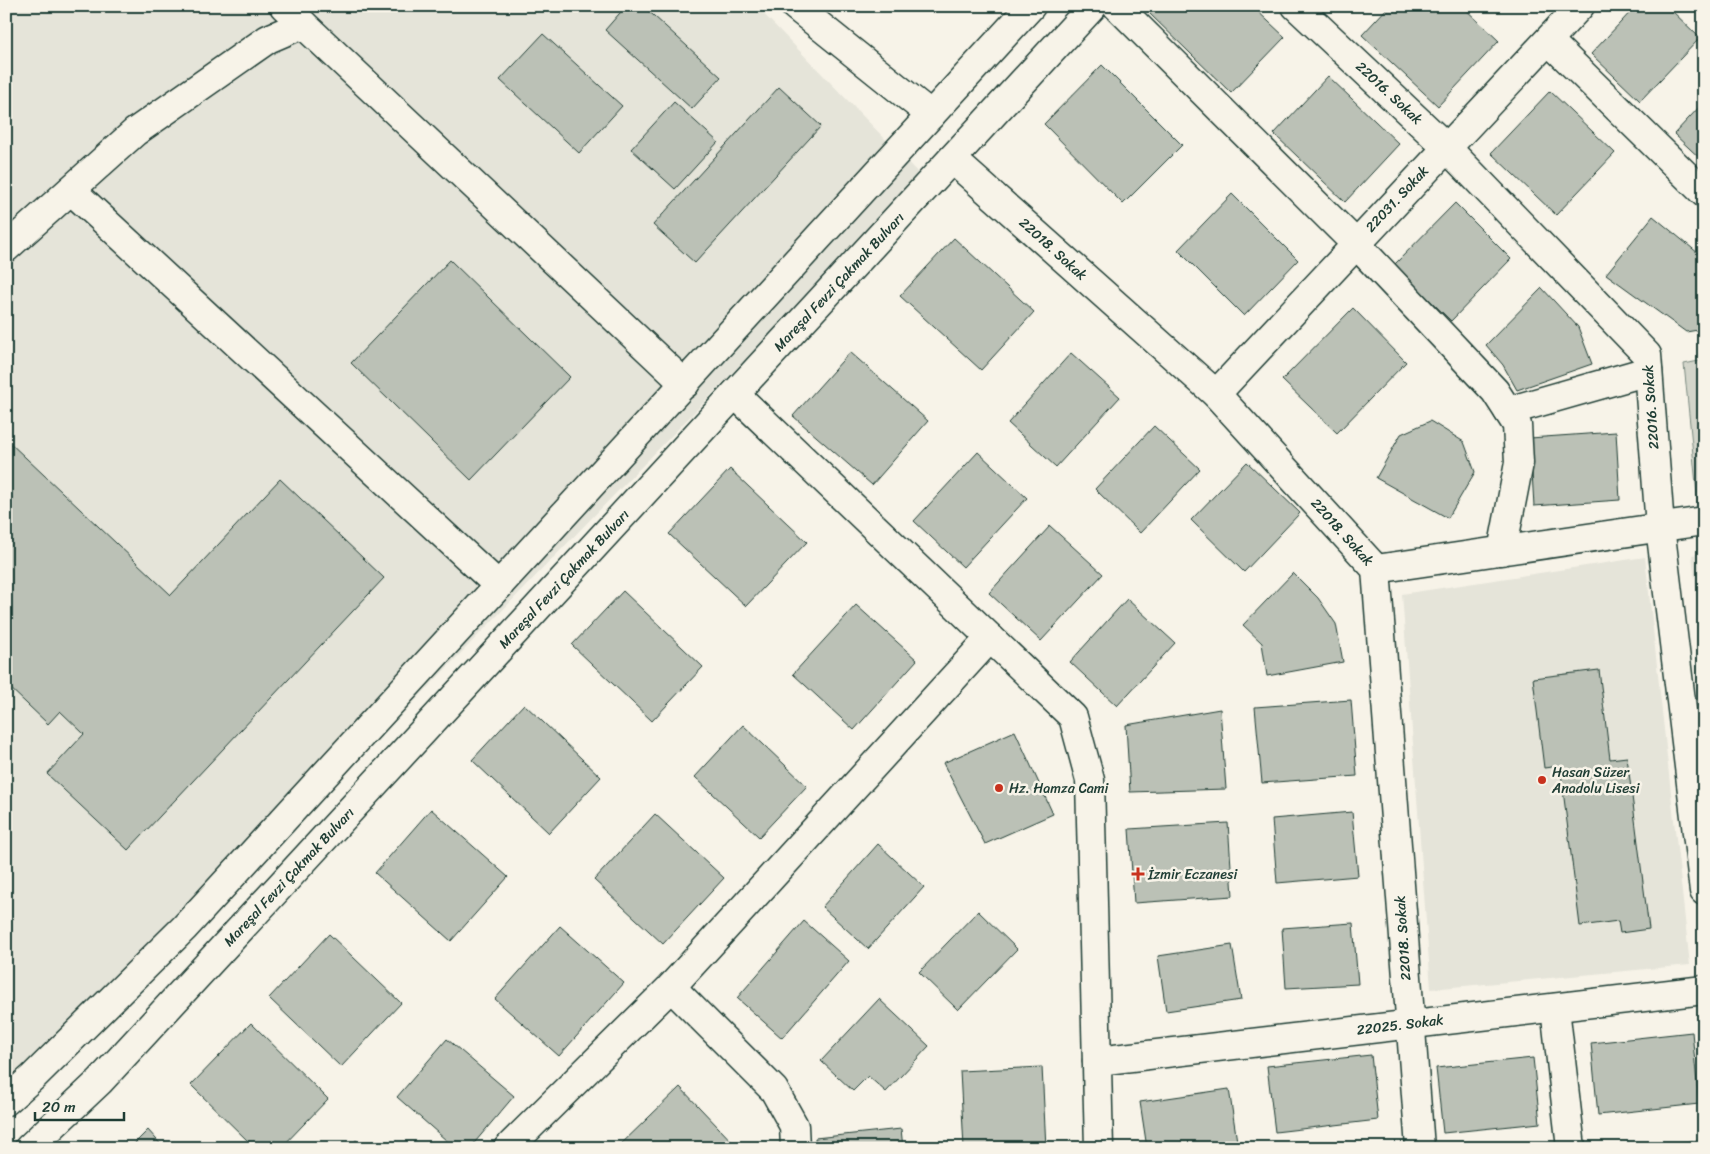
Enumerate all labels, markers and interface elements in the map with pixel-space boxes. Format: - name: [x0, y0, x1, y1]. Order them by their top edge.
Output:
- street label: 22016. Sokak: [1350, 55, 1429, 131]
- street label: 22031. Sokak: [1359, 159, 1435, 238]
- street label: Mareşal Fevzi Çakmak Bulvarı: [767, 206, 911, 358]
- street label: 22018. Sokak: [1013, 211, 1093, 287]
- street label: 22016. Sokak: [1636, 363, 1666, 450]
- street label: 22018. Sokak: [1304, 492, 1380, 572]
- street label: Mareşal Fevzi Çakmak Bulvarı: [492, 503, 636, 655]
- place label: Hasan Süzer Anadolu Lisesi: [1551, 760, 1641, 801]
- marker: Hasan Süzer Anadolu Lisesi: [1536, 774, 1548, 786]
- place label: Hz. Hamza Cami: [1009, 776, 1110, 801]
- marker: Hz. Hamza Cami: [993, 782, 1005, 794]
- street label: Mareşal Fevzi Çakmak Bulvarı: [217, 801, 361, 953]
- place label: İzmir Eczanesi: [1147, 862, 1238, 887]
- marker: İzmir Eczanesi: [1132, 868, 1144, 880]
- street label: 22018. Sokak: [1388, 894, 1418, 981]
- street label: 22025. Sokak: [1355, 1007, 1445, 1043]
- scale bar: [35, 1089, 124, 1121]
- text: 20 m: [42, 1094, 76, 1120]

